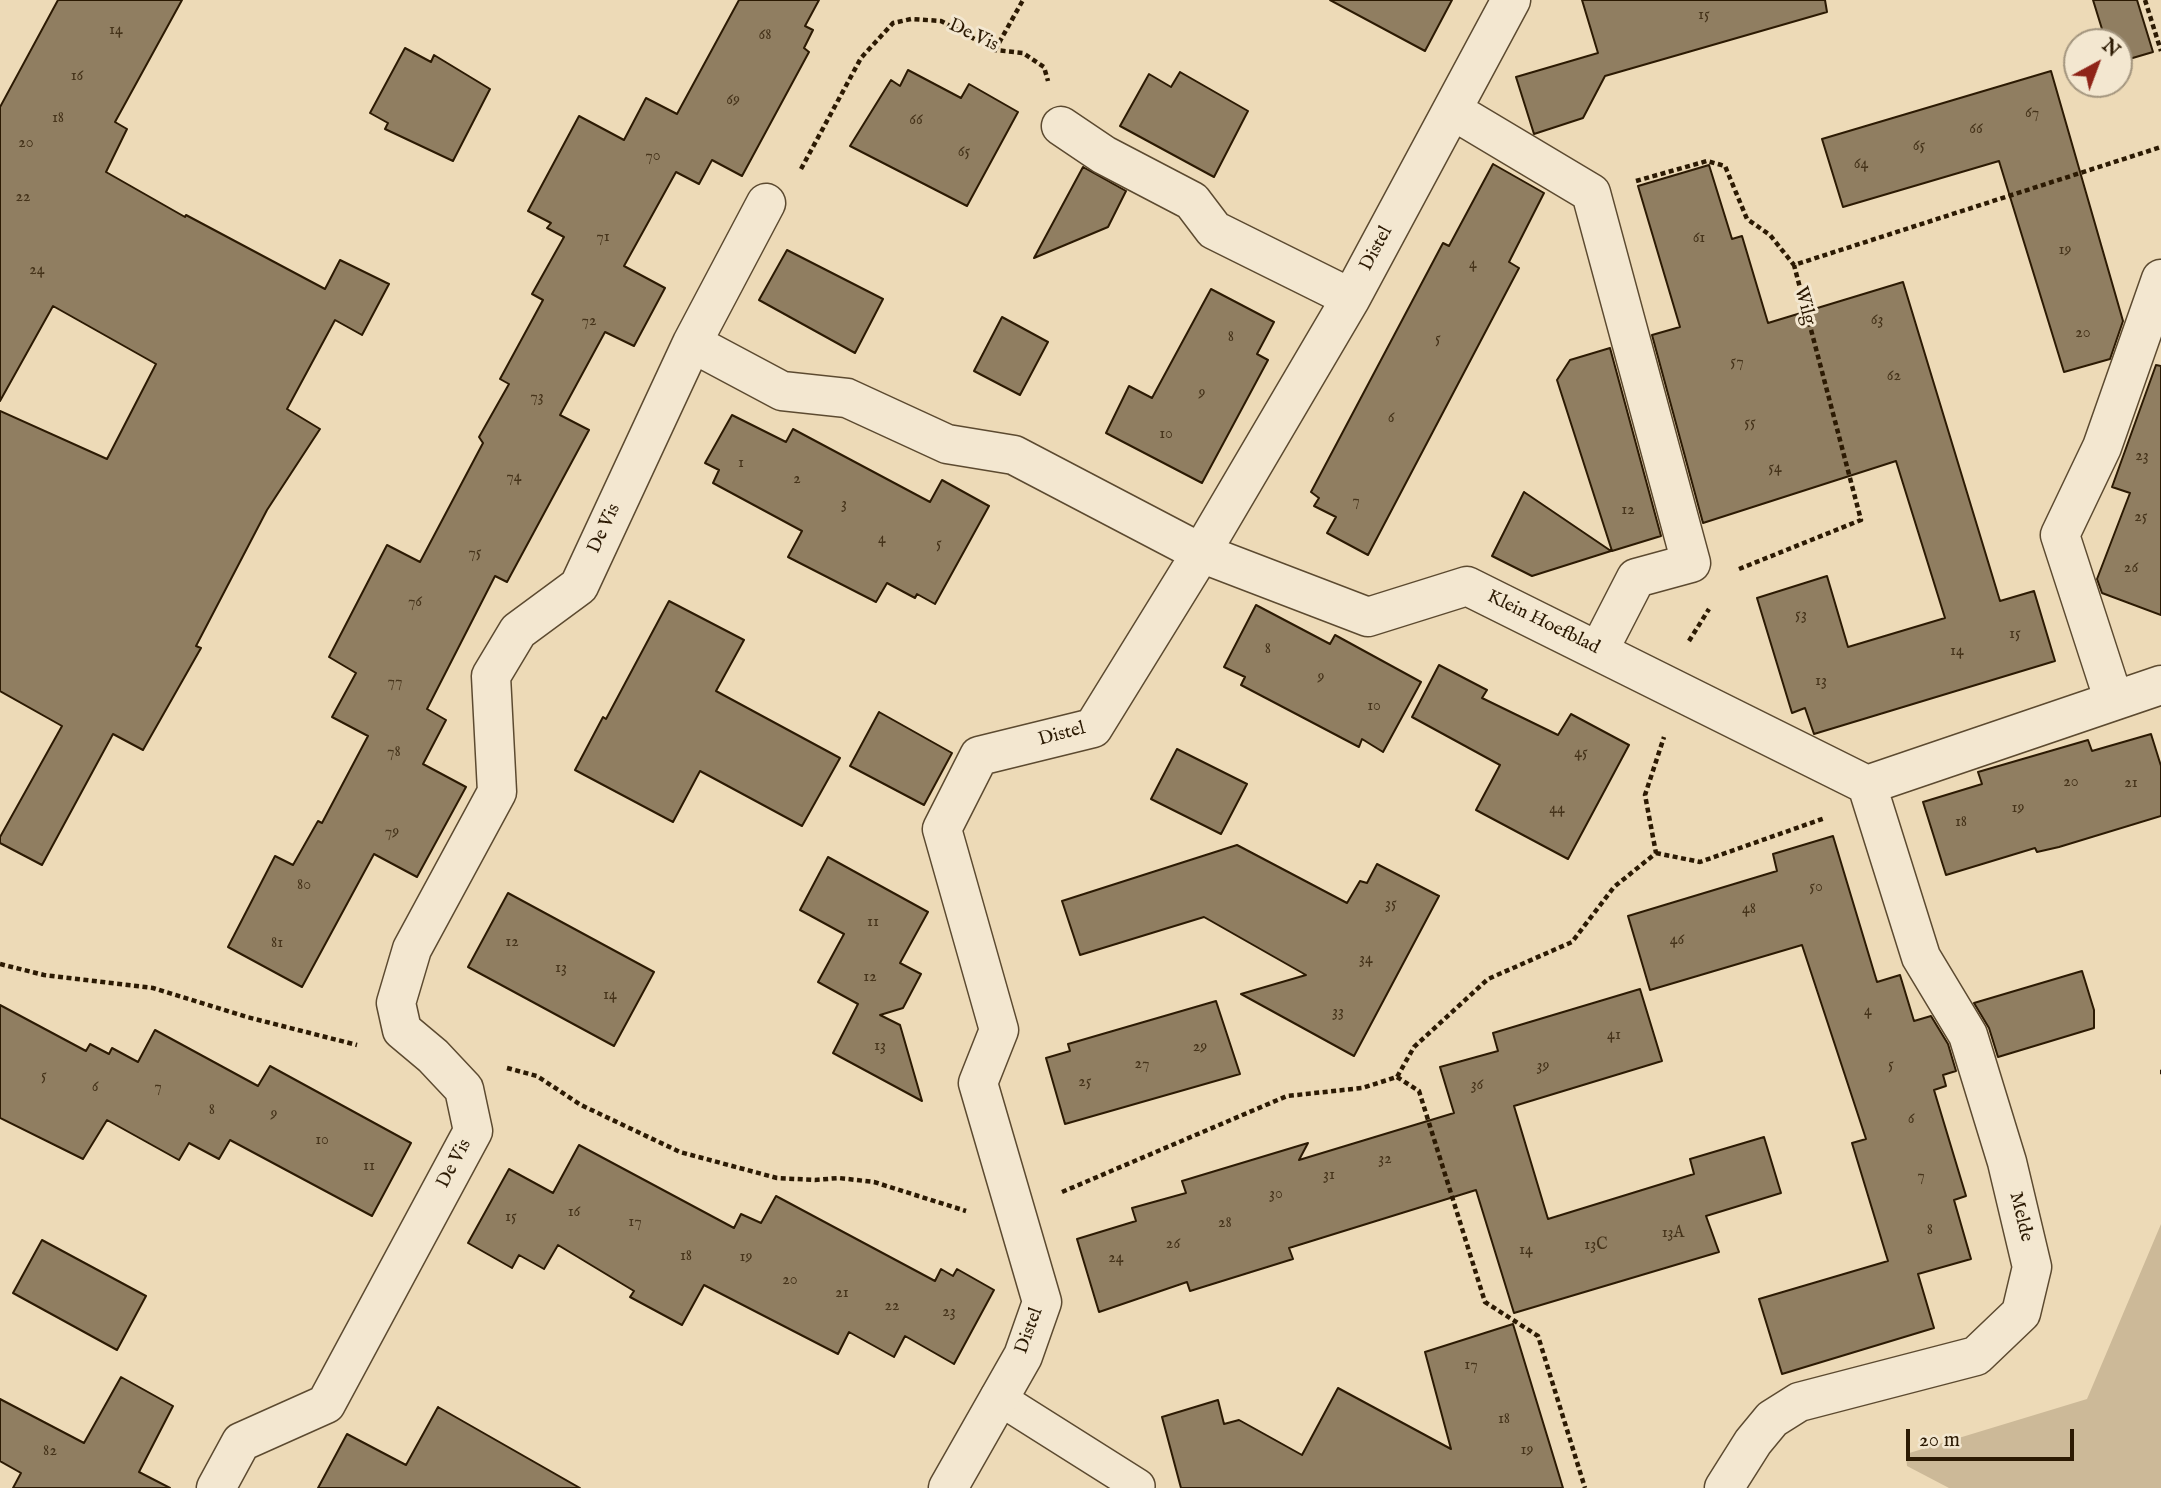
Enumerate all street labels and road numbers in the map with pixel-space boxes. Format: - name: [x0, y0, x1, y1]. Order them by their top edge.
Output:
- street label: De Vis: [944, 15, 1002, 57]
- street label: Distel: [1356, 223, 1398, 275]
- street label: Wilg: [1788, 284, 1820, 328]
- street label: De Vis: [584, 500, 626, 558]
- street label: Klein Hoefblad: [1483, 586, 1603, 660]
- street label: Distel: [1036, 718, 1088, 752]
- street label: De Vis: [433, 1136, 477, 1192]
- street label: Melde: [2003, 1190, 2037, 1244]
- street label: Distel: [1011, 1305, 1049, 1357]

